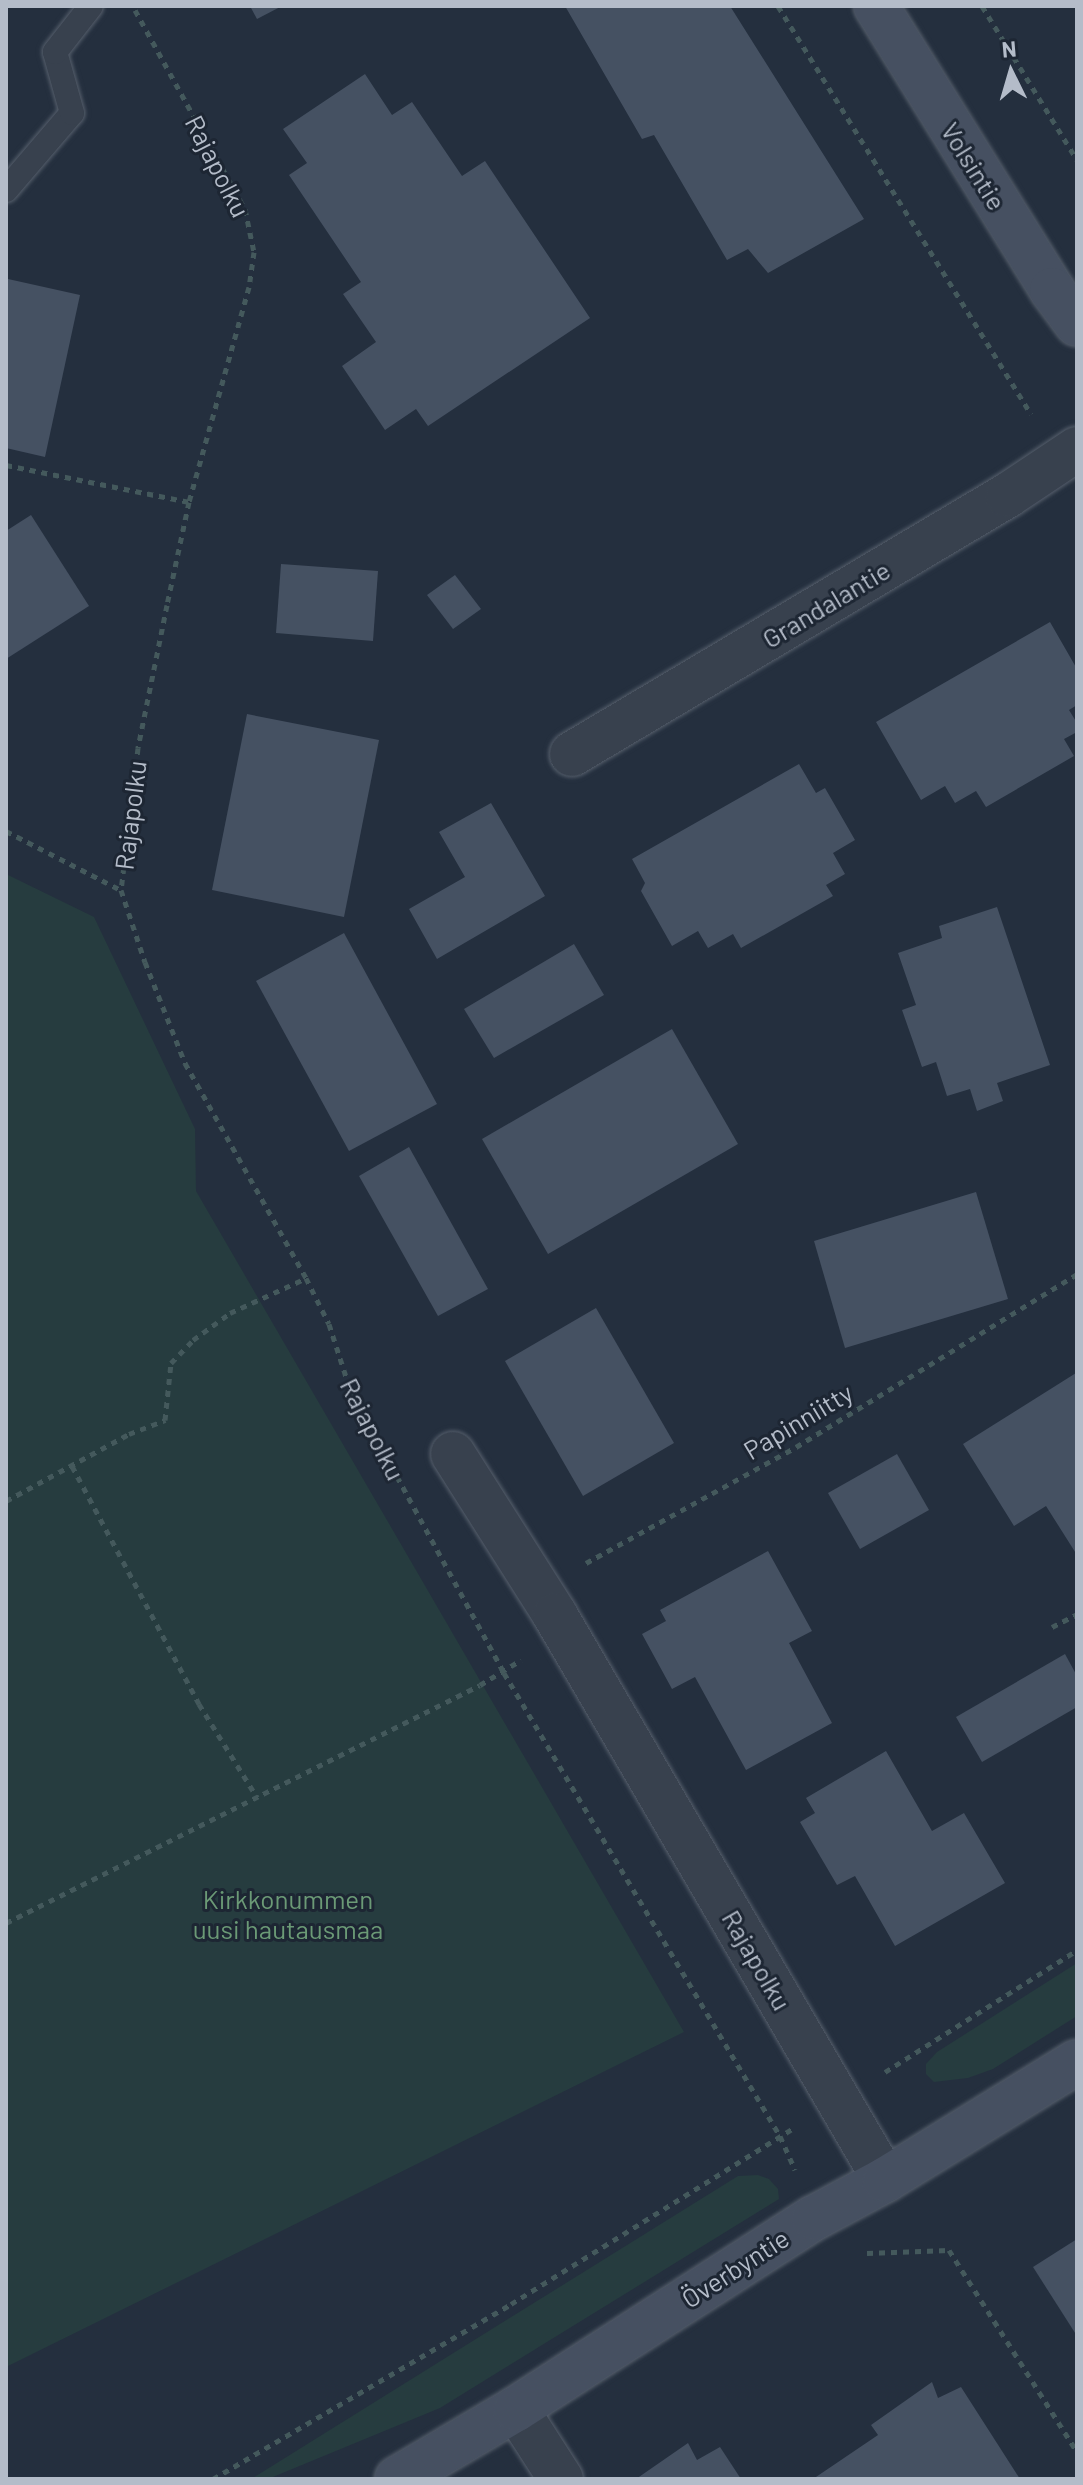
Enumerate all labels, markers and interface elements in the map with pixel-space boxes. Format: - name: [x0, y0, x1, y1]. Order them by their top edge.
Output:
- north arrow: [971, 32, 1051, 112]
- text: N: [1000, 35, 1017, 62]
- street label: Rajapolku: [179, 110, 257, 222]
- street label: Volsintie: [935, 116, 1013, 216]
- street label: Grandalantie: [757, 554, 895, 654]
- street label: Rajapolku: [108, 758, 152, 872]
- street label: Rajapolku: [334, 1373, 412, 1485]
- street label: Papinniitty: [738, 1376, 858, 1466]
- park label: Kirkkonummen uusi hautausmaa: [193, 1883, 383, 1944]
- street label: Rajapolku: [716, 1904, 798, 2016]
- street label: Överbyntie: [676, 2222, 794, 2314]

